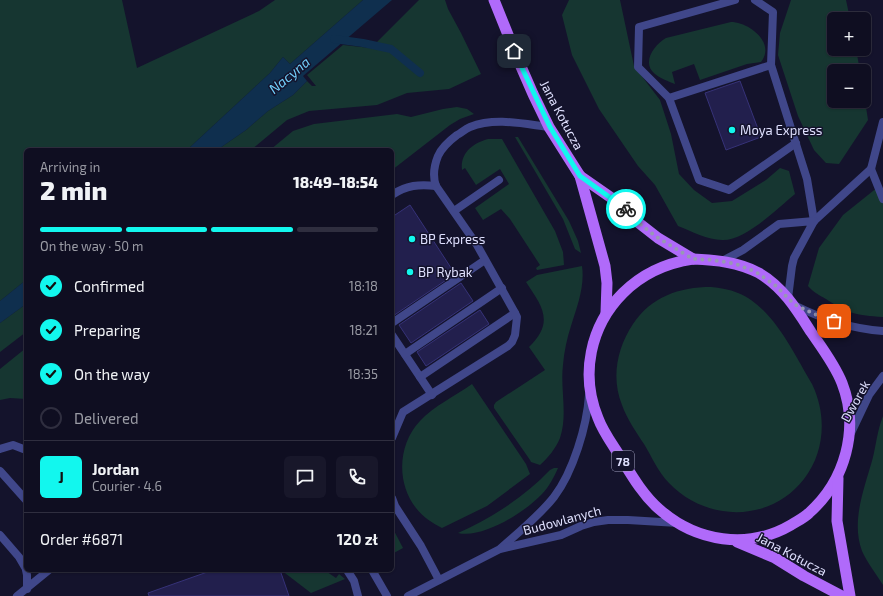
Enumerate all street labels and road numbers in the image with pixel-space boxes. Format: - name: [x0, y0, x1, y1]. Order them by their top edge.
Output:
- street label: Jana Kotucza: [537, 77, 587, 153]
- street label: Dworek: [837, 377, 873, 425]
- road number: 78: [612, 451, 634, 471]
- street label: Budowlanych: [521, 502, 603, 538]
- street label: Jana Kotucza: [754, 529, 830, 579]

